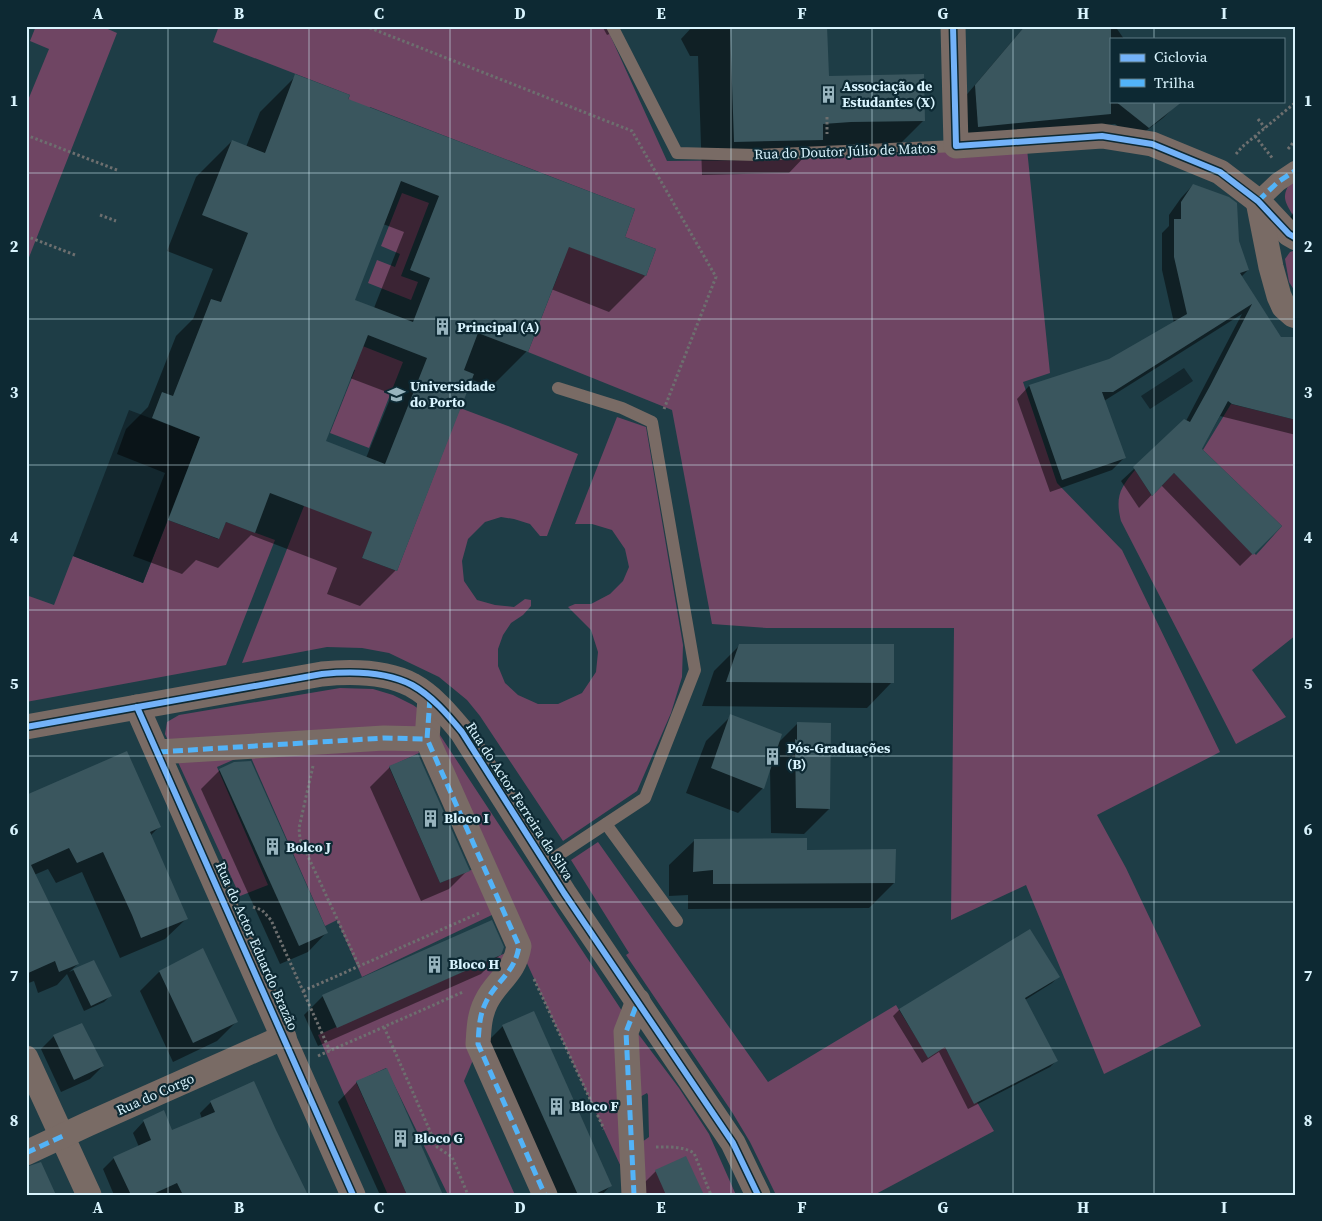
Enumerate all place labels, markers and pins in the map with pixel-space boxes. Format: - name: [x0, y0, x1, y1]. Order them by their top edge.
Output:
- place label: Associação de Estudantes (X): [842, 76, 936, 112]
- building icon: Associação de Estudantes (X): [818, 84, 838, 104]
- building icon: Principal (A): [433, 317, 453, 337]
- place label: Principal (A): [457, 317, 539, 337]
- place label: Universidade do Porto: [410, 376, 495, 412]
- school or university icon: Universidade do Porto: [386, 384, 406, 404]
- place label: Pós-Graduações (B): [787, 738, 891, 774]
- building icon: Pós-Graduações (B): [763, 746, 783, 766]
- building icon: Bloco I: [420, 808, 440, 828]
- place label: Bloco I: [444, 808, 489, 828]
- building icon: Bolco J: [262, 837, 282, 857]
- place label: Bolco J: [286, 837, 332, 857]
- building icon: Bloco H: [425, 954, 445, 974]
- place label: Bloco H: [449, 954, 499, 974]
- building icon: Bloco F: [547, 1096, 567, 1116]
- place label: Bloco F: [571, 1096, 619, 1116]
- building icon: Bloco G: [390, 1128, 410, 1148]
- place label: Bloco G: [414, 1128, 463, 1148]

